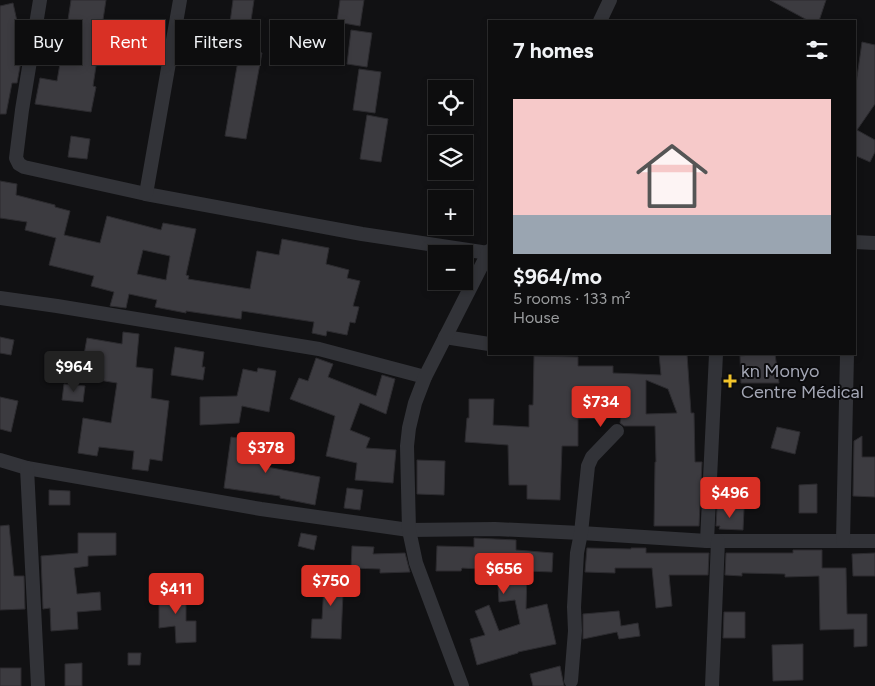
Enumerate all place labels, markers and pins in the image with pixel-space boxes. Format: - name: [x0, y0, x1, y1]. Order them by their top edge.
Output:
- pin: $964: [44, 350, 104, 393]
- place label: kn Monyo Centre Médical: [741, 360, 864, 403]
- marker: kn Monyo Centre Médical: [723, 374, 737, 388]
- pin: $734: [571, 386, 631, 428]
- pin: $378: [236, 432, 296, 474]
- pin: $496: [700, 476, 760, 519]
- pin: $656: [474, 552, 534, 595]
- pin: $750: [301, 564, 361, 607]
- pin: $411: [146, 572, 206, 615]

